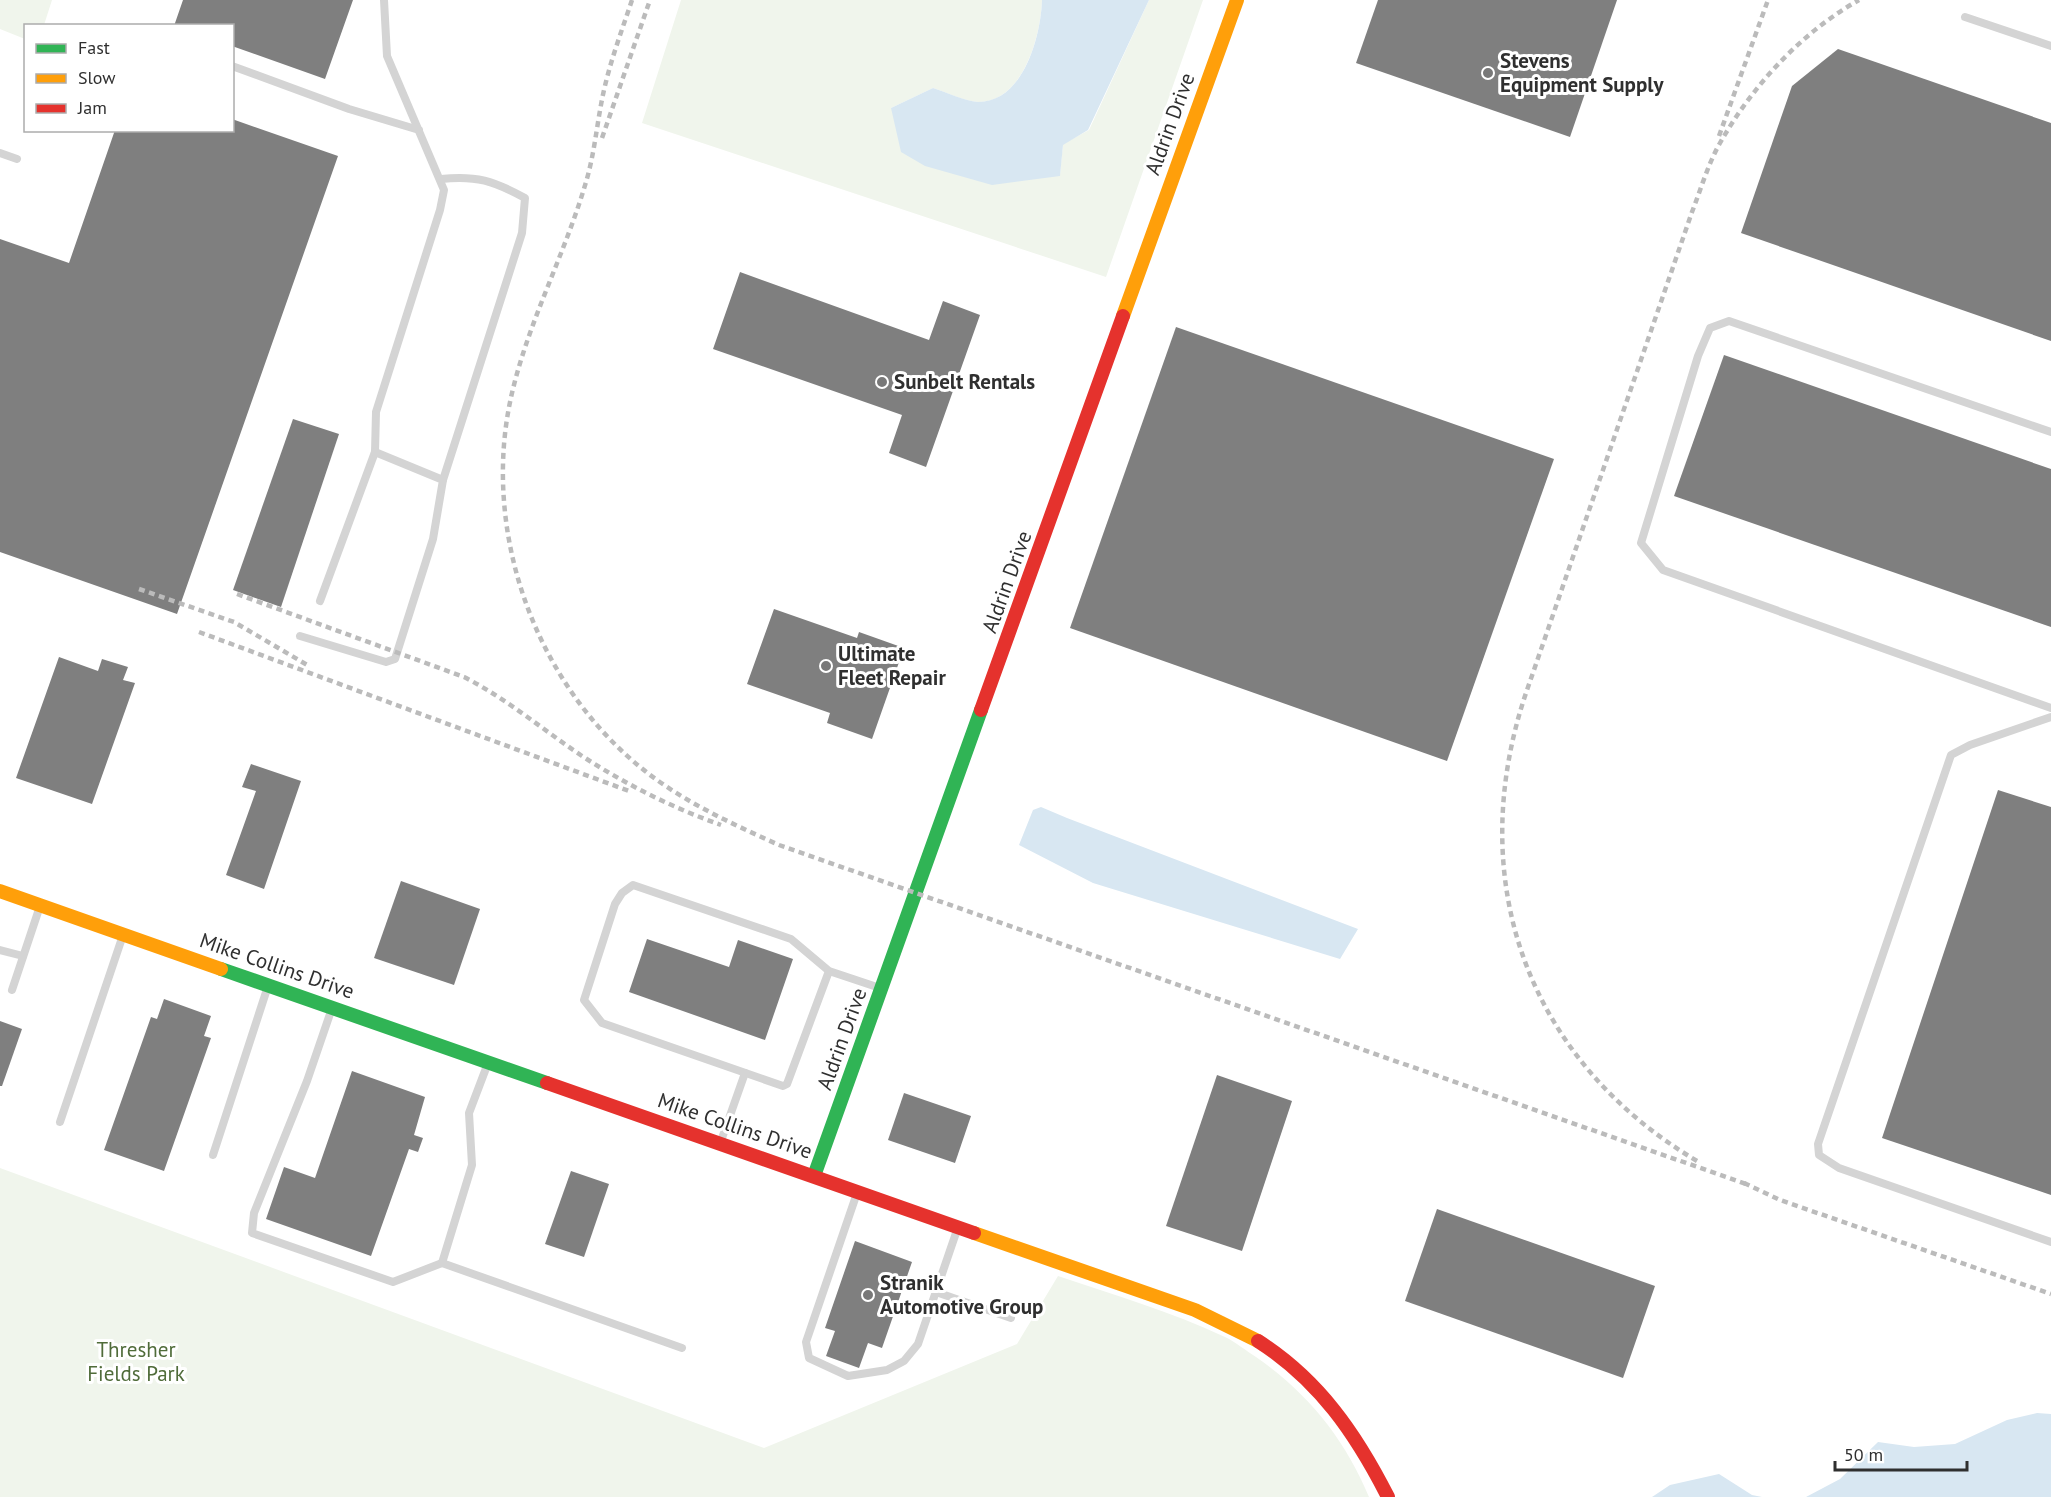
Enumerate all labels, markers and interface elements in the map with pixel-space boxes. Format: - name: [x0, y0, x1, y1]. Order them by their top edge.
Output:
- legend: [24, 24, 234, 132]
- text: Fast: [78, 36, 110, 59]
- place label: Stevens Equipment Supply: [1500, 47, 1664, 98]
- text: Slow: [78, 66, 116, 89]
- marker: Stevens Equipment Supply: [1481, 66, 1495, 80]
- street label: Aldrin Drive: [1139, 69, 1200, 179]
- text: Jam: [77, 96, 107, 119]
- place label: Sunbelt Rentals: [894, 368, 1035, 395]
- marker: Sunbelt Rentals: [875, 375, 889, 389]
- street label: Aldrin Drive: [976, 527, 1037, 637]
- place label: Ultimate Fleet Repair: [838, 640, 946, 691]
- marker: Ultimate Fleet Repair: [819, 659, 833, 673]
- street label: Mike Collins Drive: [196, 926, 358, 1005]
- street label: Aldrin Drive: [811, 984, 872, 1094]
- street label: Mike Collins Drive: [654, 1086, 816, 1165]
- place label: Stranik Automotive Group: [880, 1269, 1043, 1320]
- marker: Stranik Automotive Group: [861, 1288, 875, 1302]
- park label: Thresher Fields Park: [87, 1336, 185, 1387]
- scale bar: [1835, 1434, 1967, 1472]
- text: 50 m: [1844, 1443, 1883, 1466]

